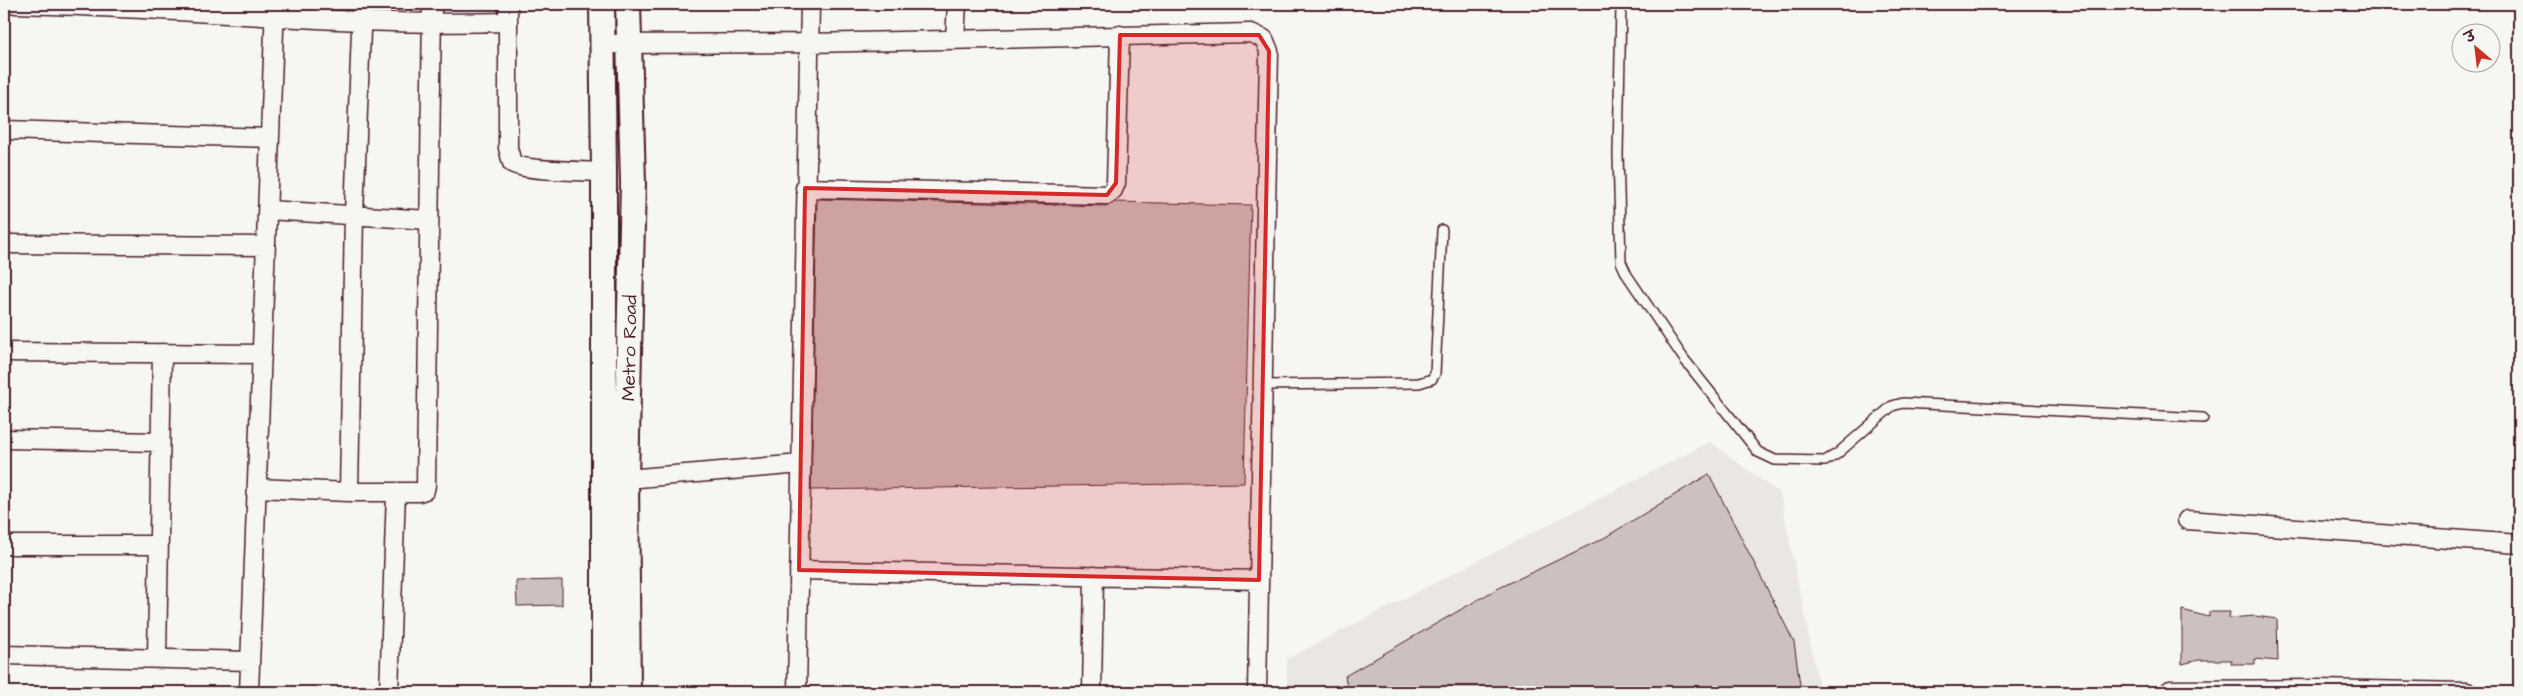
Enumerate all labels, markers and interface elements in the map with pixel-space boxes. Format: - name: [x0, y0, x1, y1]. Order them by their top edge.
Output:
- north arrow: [2450, 22, 2500, 72]
- text: उ: [2460, 26, 2481, 49]
- street label: Metro Road: [616, 294, 644, 401]

